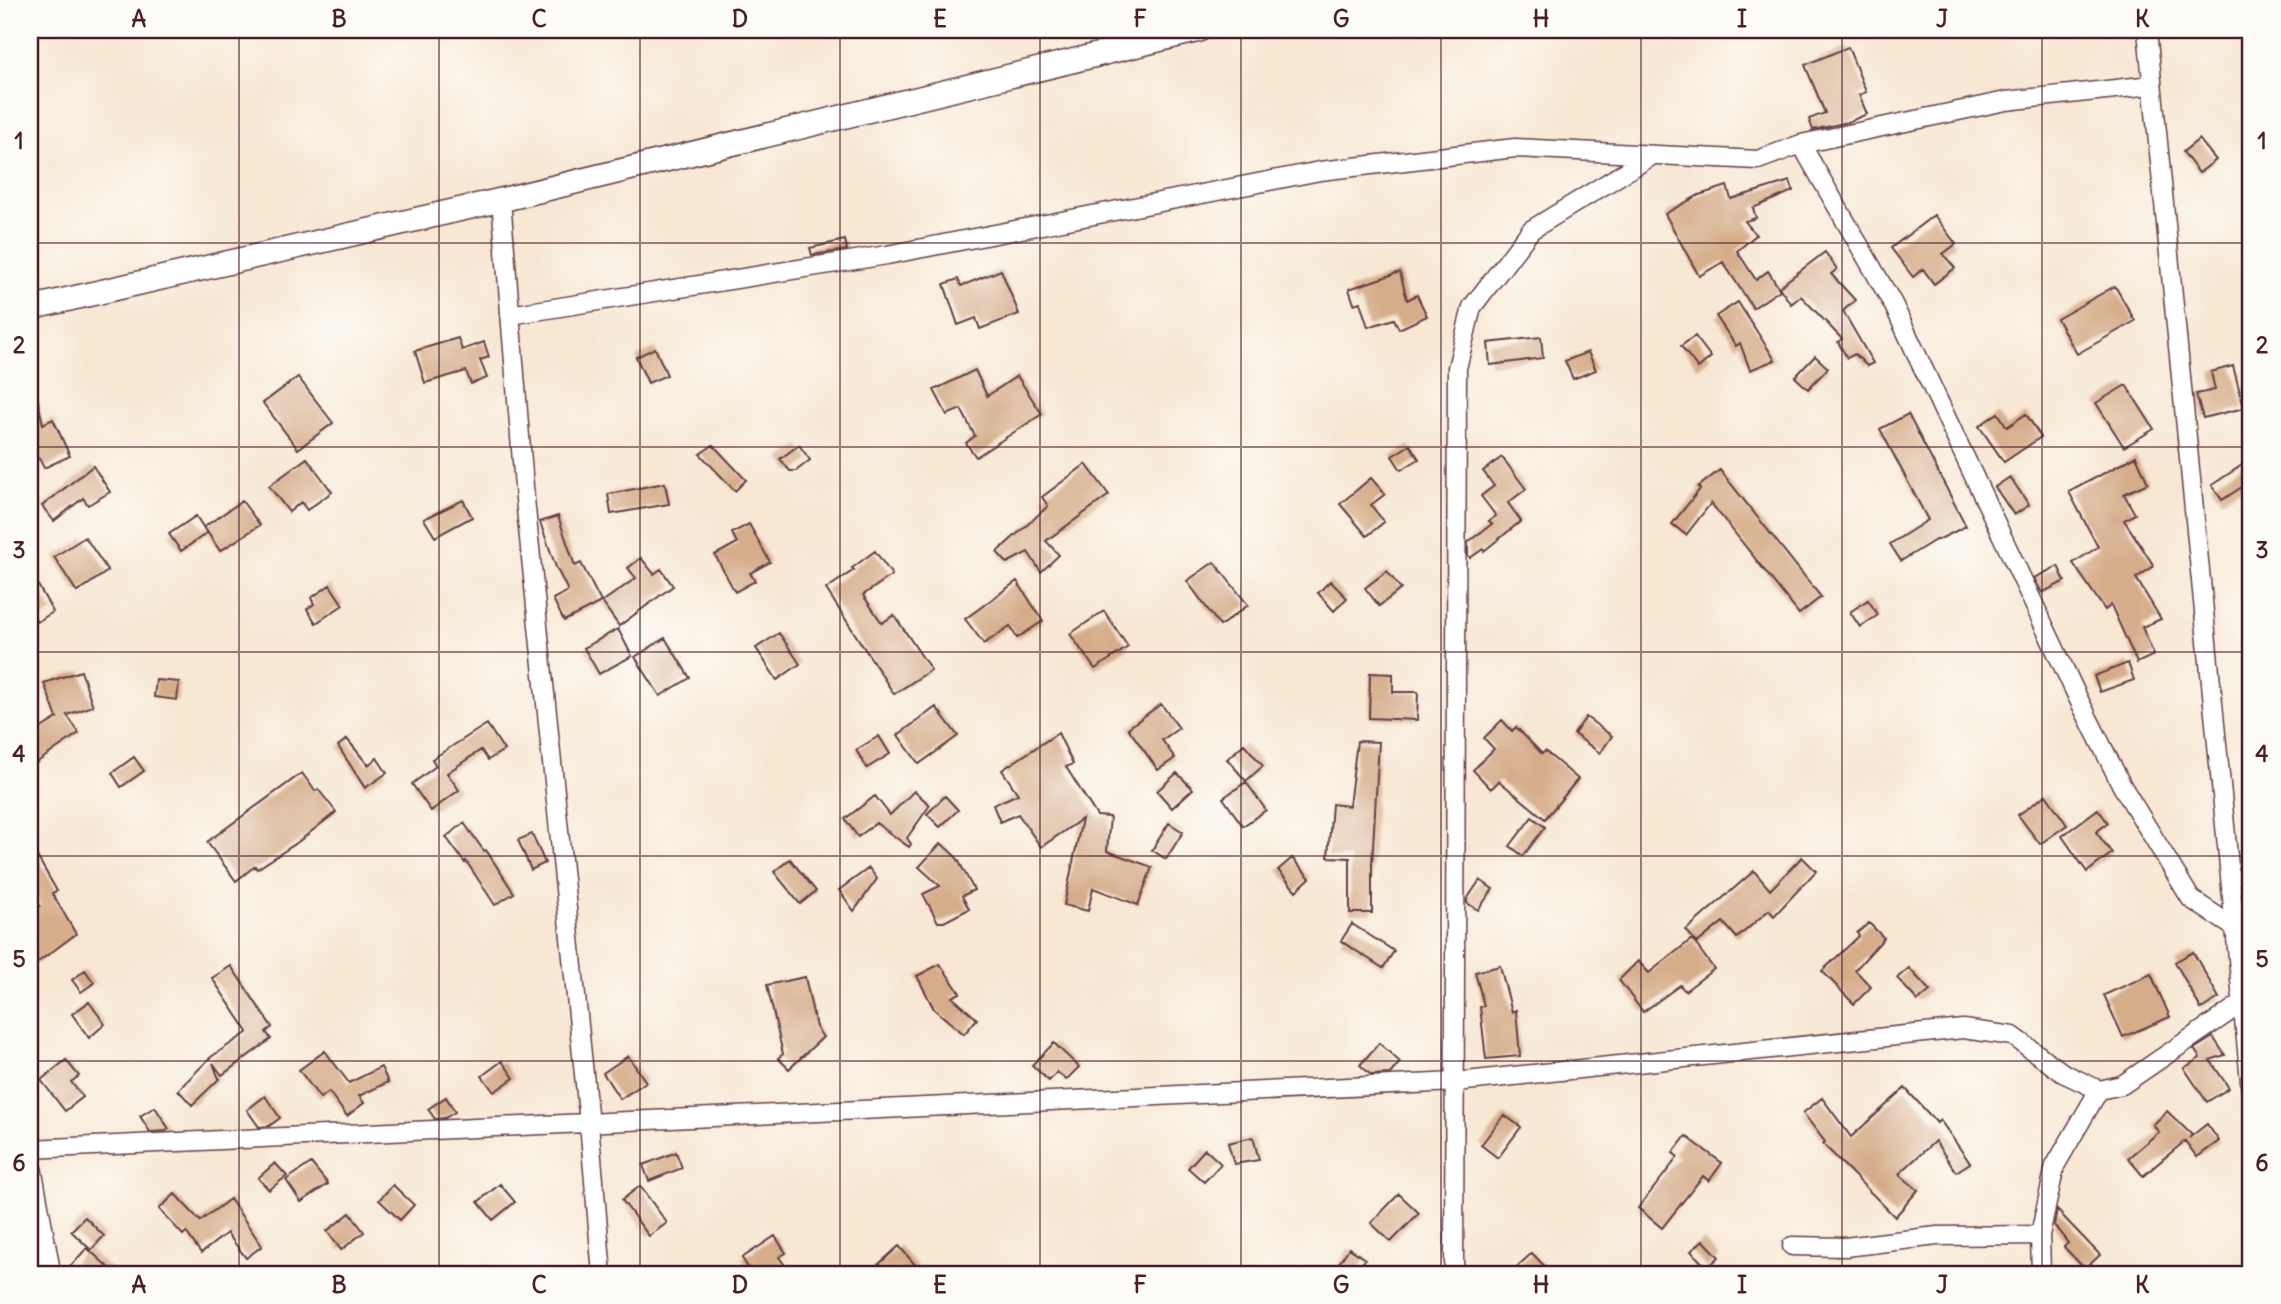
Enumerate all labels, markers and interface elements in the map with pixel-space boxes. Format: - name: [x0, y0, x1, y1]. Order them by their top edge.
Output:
- text: A: [132, 4, 147, 33]
- text: B: [331, 4, 347, 33]
- text: C: [531, 4, 547, 33]
- text: D: [732, 4, 748, 33]
- text: E: [933, 4, 947, 33]
- text: F: [1133, 4, 1147, 33]
- text: G: [1333, 4, 1349, 33]
- text: H: [1533, 4, 1549, 33]
- text: I: [1737, 4, 1747, 33]
- text: J: [1936, 4, 1948, 33]
- text: K: [2135, 4, 2150, 33]
- text: 1: [14, 126, 24, 155]
- text: 1: [2257, 126, 2267, 155]
- text: 2: [13, 330, 26, 359]
- text: 2: [2256, 330, 2269, 359]
- text: 3: [12, 535, 26, 564]
- text: 3: [2255, 535, 2269, 564]
- text: 4: [12, 739, 26, 768]
- text: 4: [2255, 739, 2269, 768]
- text: 5: [12, 944, 26, 973]
- text: 5: [2255, 944, 2269, 973]
- text: 6: [12, 1148, 26, 1177]
- text: 6: [2255, 1148, 2269, 1177]
- text: A: [132, 1270, 147, 1299]
- text: B: [331, 1270, 347, 1299]
- text: C: [531, 1270, 547, 1299]
- text: D: [732, 1270, 748, 1299]
- text: E: [933, 1270, 947, 1299]
- text: F: [1133, 1270, 1147, 1299]
- text: G: [1333, 1270, 1349, 1299]
- text: H: [1533, 1270, 1549, 1299]
- text: I: [1737, 1270, 1747, 1299]
- text: J: [1936, 1270, 1948, 1299]
- text: K: [2135, 1270, 2150, 1299]

